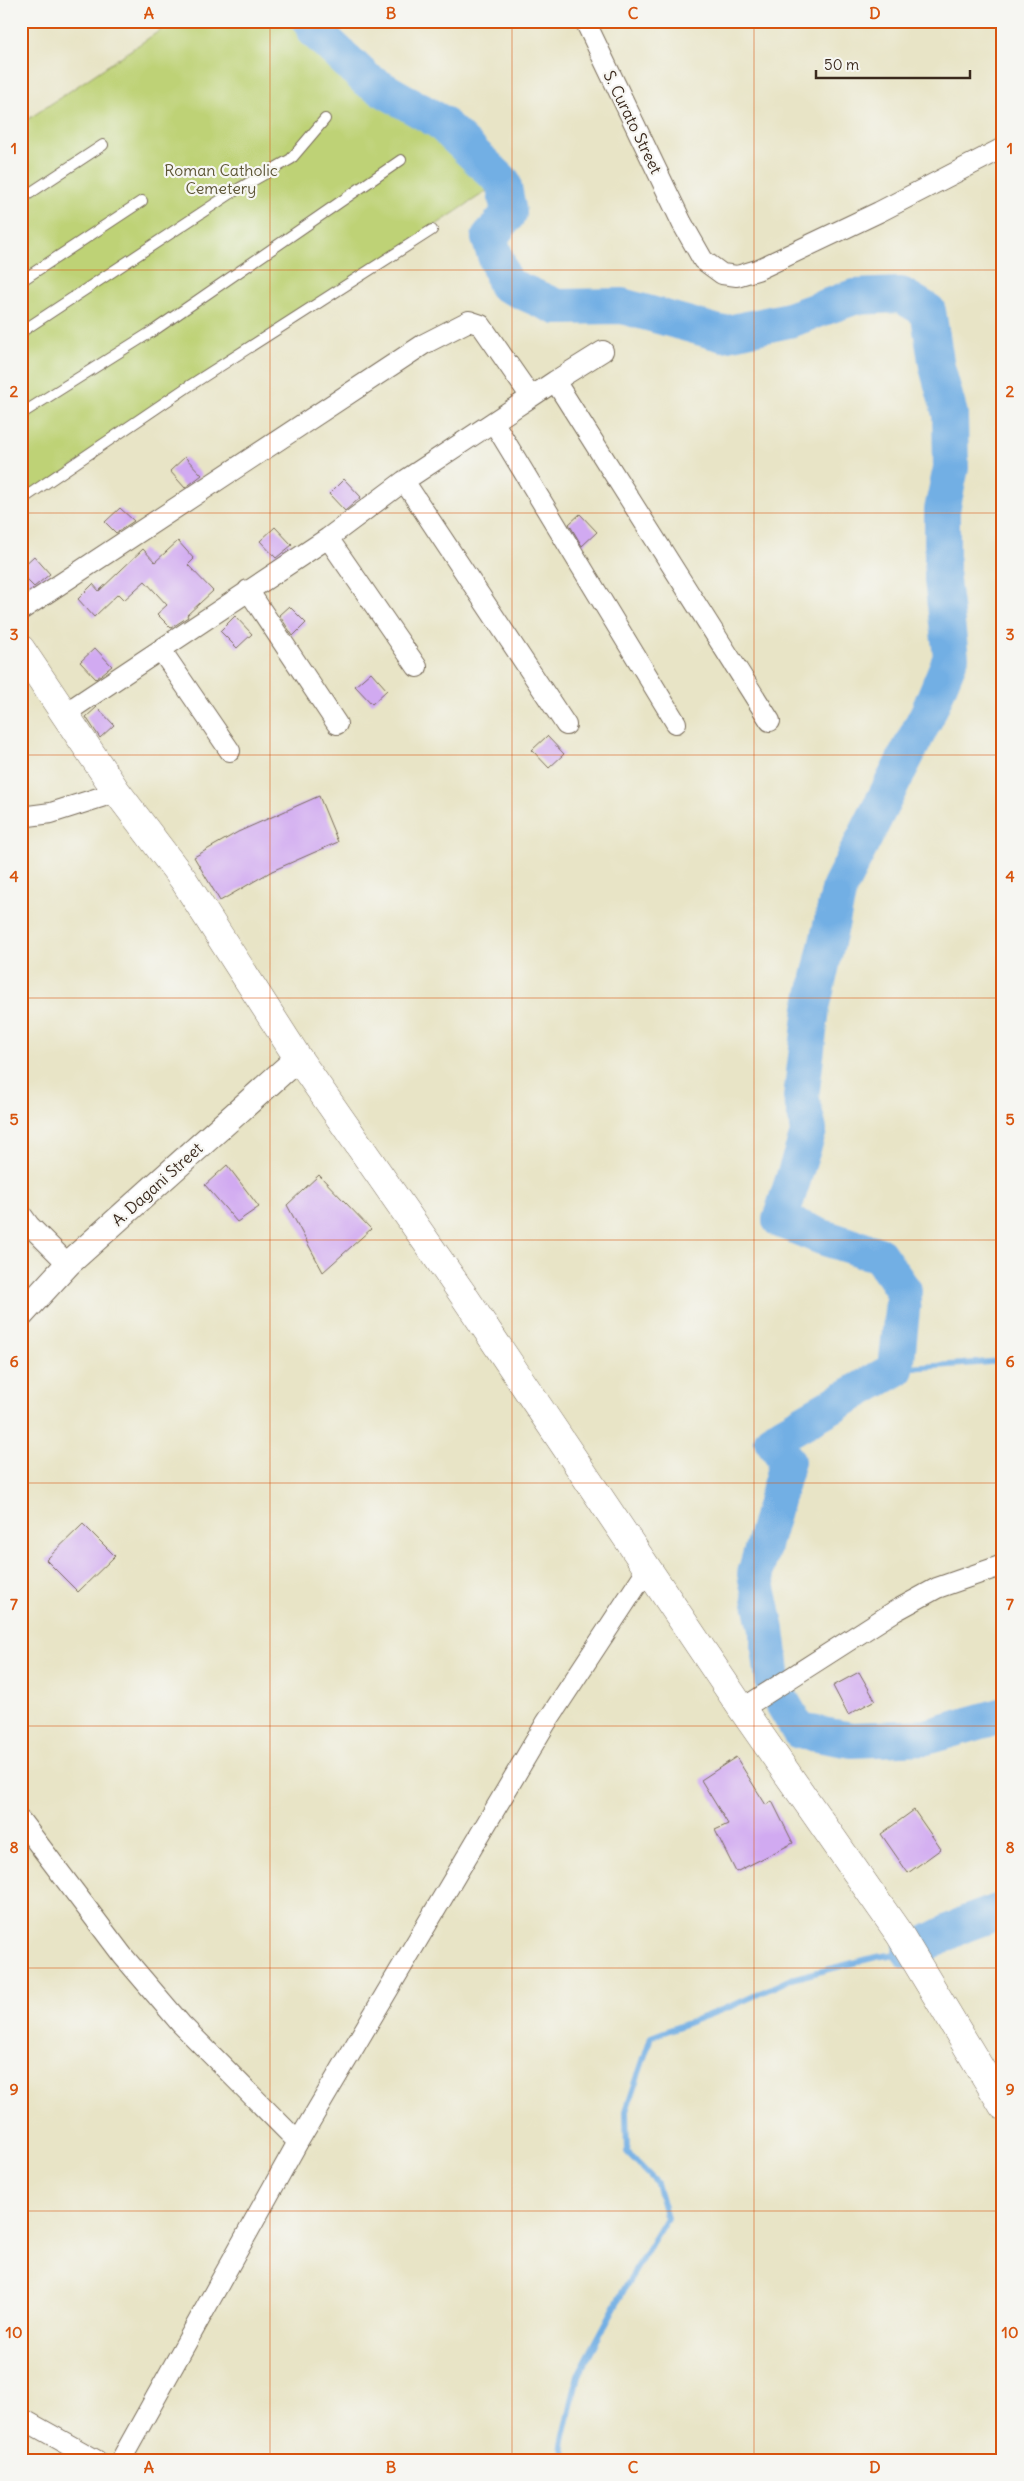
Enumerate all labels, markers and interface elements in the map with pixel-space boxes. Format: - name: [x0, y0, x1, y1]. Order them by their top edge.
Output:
- text: A: [144, 3, 154, 23]
- text: B: [386, 3, 397, 23]
- text: C: [628, 3, 639, 23]
- text: D: [869, 3, 881, 23]
- scale bar: [816, 48, 970, 80]
- text: 50 m: [824, 55, 859, 74]
- street label: S. Curato Street: [599, 67, 667, 177]
- text: 1: [11, 138, 17, 158]
- text: 1: [1007, 138, 1013, 158]
- park label: Roman Catholic Cemetery: [164, 160, 278, 198]
- text: 2: [10, 381, 19, 401]
- text: 2: [1006, 381, 1015, 401]
- text: 3: [9, 624, 19, 644]
- text: 3: [1005, 624, 1015, 644]
- text: 4: [9, 866, 19, 886]
- text: 4: [1005, 866, 1015, 886]
- text: 5: [9, 1109, 19, 1129]
- text: 5: [1005, 1109, 1015, 1129]
- street label: A. Dagani Street: [107, 1138, 207, 1230]
- text: 6: [9, 1351, 19, 1371]
- text: 6: [1005, 1351, 1015, 1371]
- text: 7: [10, 1594, 18, 1614]
- text: 7: [1006, 1594, 1014, 1614]
- text: 8: [9, 1837, 19, 1857]
- text: 8: [1005, 1837, 1015, 1857]
- text: 9: [9, 2079, 19, 2099]
- text: 9: [1005, 2079, 1015, 2099]
- text: 10: [6, 2322, 22, 2342]
- text: 10: [1002, 2322, 1018, 2342]
- text: A: [144, 2457, 154, 2477]
- text: B: [386, 2457, 397, 2477]
- text: C: [628, 2457, 639, 2477]
- text: D: [869, 2457, 881, 2477]

